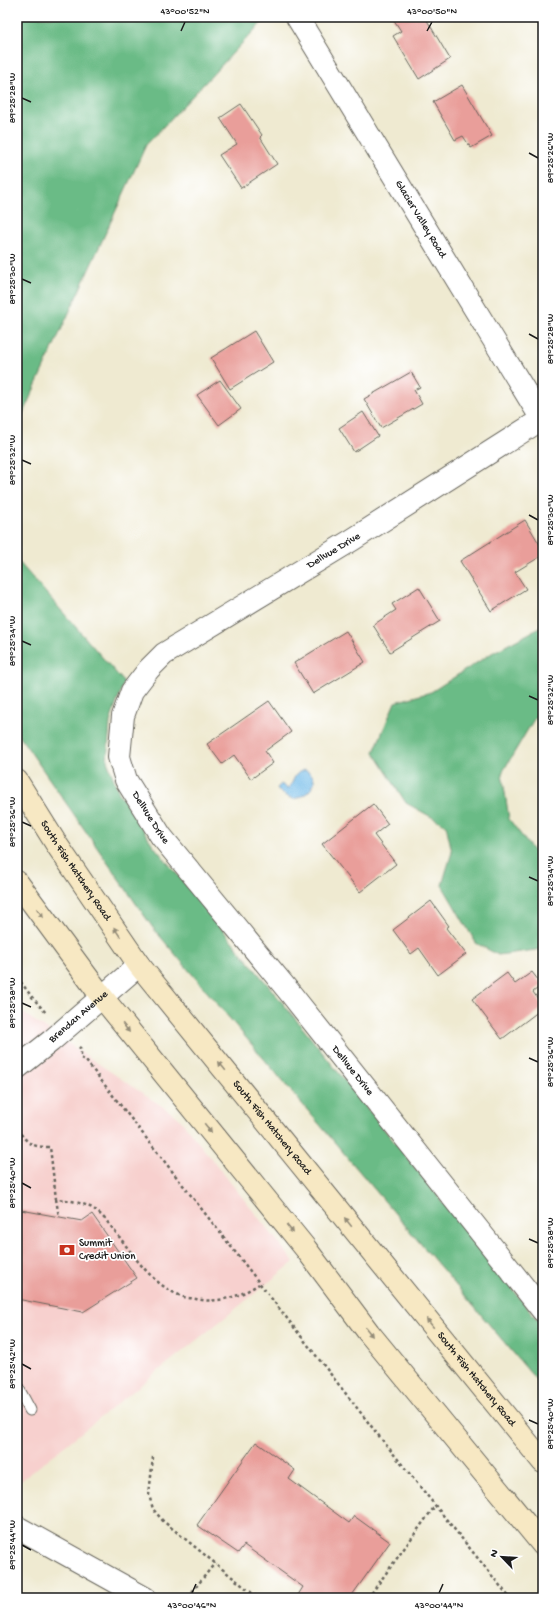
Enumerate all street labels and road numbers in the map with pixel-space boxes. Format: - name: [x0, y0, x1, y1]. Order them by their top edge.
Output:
- street label: Glacier Valley Road: [392, 178, 449, 262]
- street label: Dellvue Drive: [304, 530, 363, 572]
- street label: Dellvue Drive: [128, 789, 172, 847]
- street label: South Fish Hatchery Road: [37, 819, 114, 924]
- street label: Brendan Avenue: [46, 988, 111, 1046]
- street label: Dellvue Drive: [328, 1043, 376, 1099]
- street label: South Fish Hatchery Road: [230, 1079, 314, 1179]
- street label: South Fish Hatchery Road: [434, 1330, 519, 1430]

